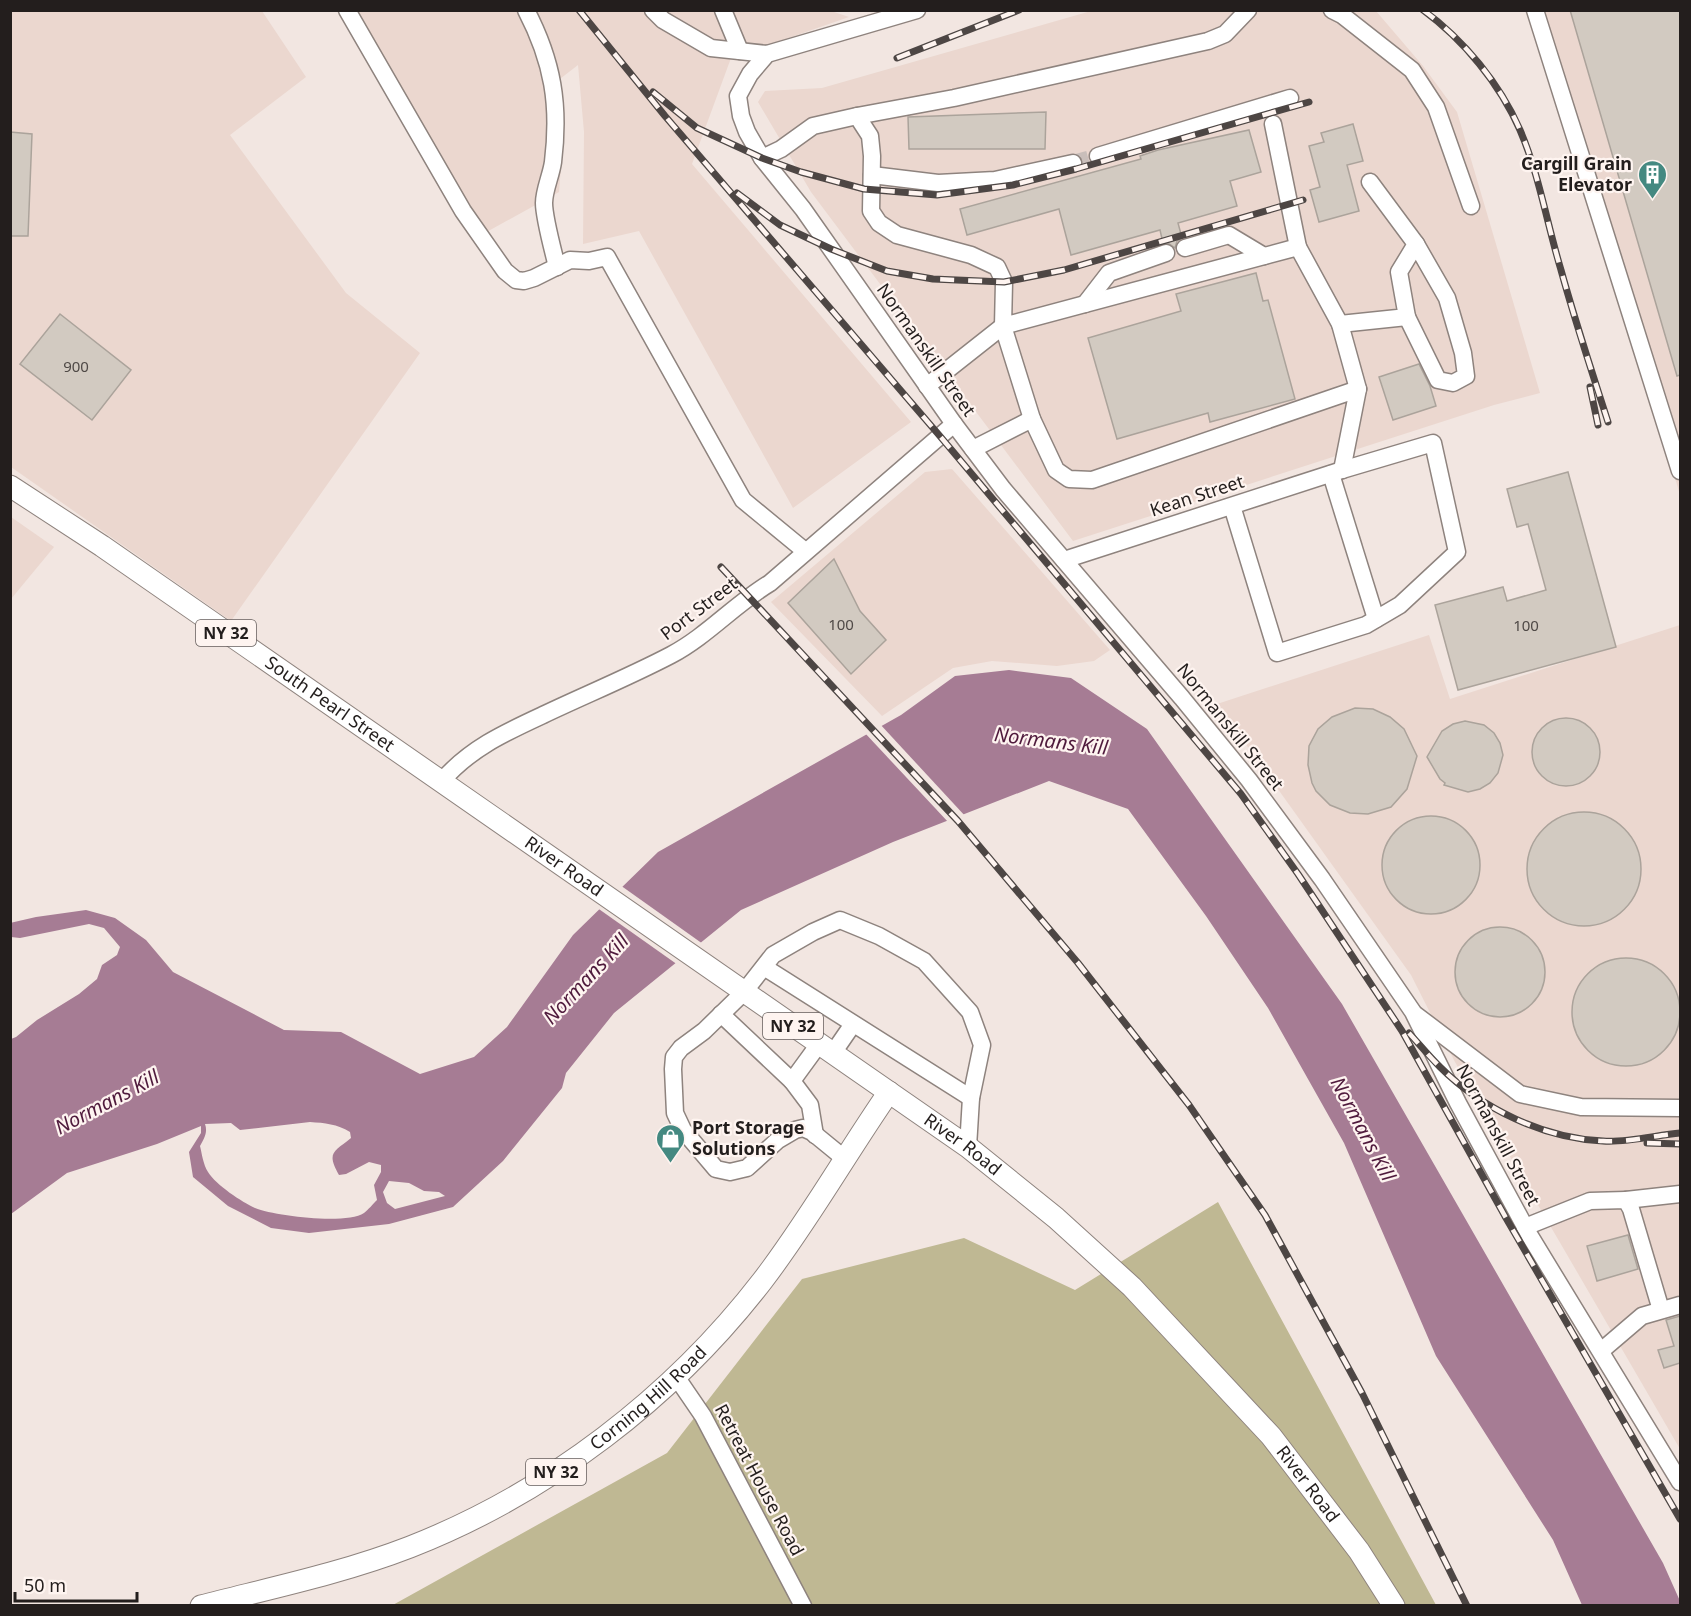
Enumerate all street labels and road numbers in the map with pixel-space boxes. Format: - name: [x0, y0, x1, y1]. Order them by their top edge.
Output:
- street label: Normanskill Street: [872, 278, 982, 421]
- street label: Kean Street: [1147, 468, 1247, 522]
- street label: Port Street: [655, 571, 742, 645]
- road number: NY 32: [196, 620, 256, 646]
- street label: South Pearl Street: [261, 650, 400, 757]
- street label: Normanskill Street: [1172, 658, 1290, 795]
- street label: River Road: [520, 830, 608, 901]
- road number: NY 32: [763, 1013, 823, 1039]
- street label: Normanskill Street: [1451, 1060, 1547, 1210]
- street label: River Road: [920, 1107, 1007, 1180]
- street label: Corning Hill Road: [585, 1340, 711, 1455]
- street label: Retreat House Road: [710, 1400, 810, 1560]
- street label: River Road: [1272, 1440, 1346, 1527]
- road number: NY 32: [526, 1459, 586, 1485]

